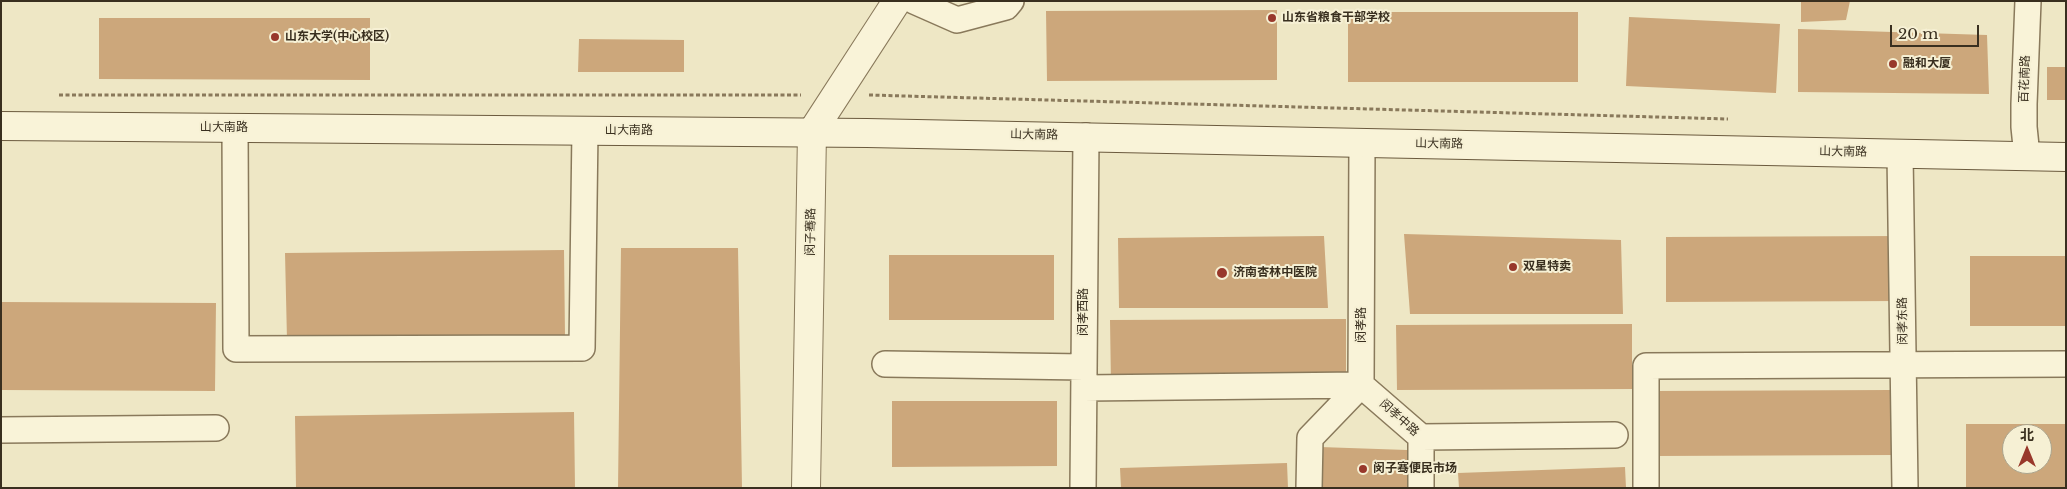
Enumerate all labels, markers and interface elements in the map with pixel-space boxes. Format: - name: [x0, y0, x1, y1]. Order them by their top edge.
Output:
- place label: 山东省粮食干部学校: [1282, 11, 1390, 25]
- marker: 山东省粮食干部学校: [1266, 12, 1278, 24]
- scale bar: [1892, 15, 1981, 47]
- text: 20 m: [1898, 24, 1938, 43]
- place label: 山东大学(中心校区): [285, 30, 389, 44]
- marker: 山东大学(中心校区): [269, 31, 281, 43]
- street label: 百花南路: [2017, 55, 2033, 103]
- place label: 融和大厦: [1903, 57, 1951, 71]
- marker: 融和大厦: [1887, 58, 1899, 70]
- street label: 山大南路: [200, 121, 248, 135]
- street label: 山大南路: [605, 124, 653, 138]
- street label: 山大南路: [1010, 127, 1058, 143]
- street label: 山大南路: [1415, 136, 1463, 152]
- street label: 山大南路: [1819, 144, 1867, 160]
- street label: 闵子骞路: [803, 208, 819, 256]
- place label: 双星特卖: [1523, 260, 1571, 274]
- marker: 双星特卖: [1507, 261, 1519, 273]
- marker: 济南杏林中医院: [1215, 266, 1229, 280]
- place label: 济南杏林中医院: [1233, 266, 1317, 280]
- street label: 闵孝西路: [1077, 288, 1091, 336]
- street label: 闵孝东路: [1895, 297, 1911, 345]
- street label: 闵孝路: [1355, 307, 1369, 343]
- street label: 闵孝中路: [1376, 397, 1422, 439]
- north arrow: [2002, 424, 2052, 474]
- text: 北: [2020, 426, 2034, 444]
- place label: 闵子骞便民市场: [1373, 462, 1457, 476]
- marker: 闵子骞便民市场: [1357, 463, 1369, 475]

